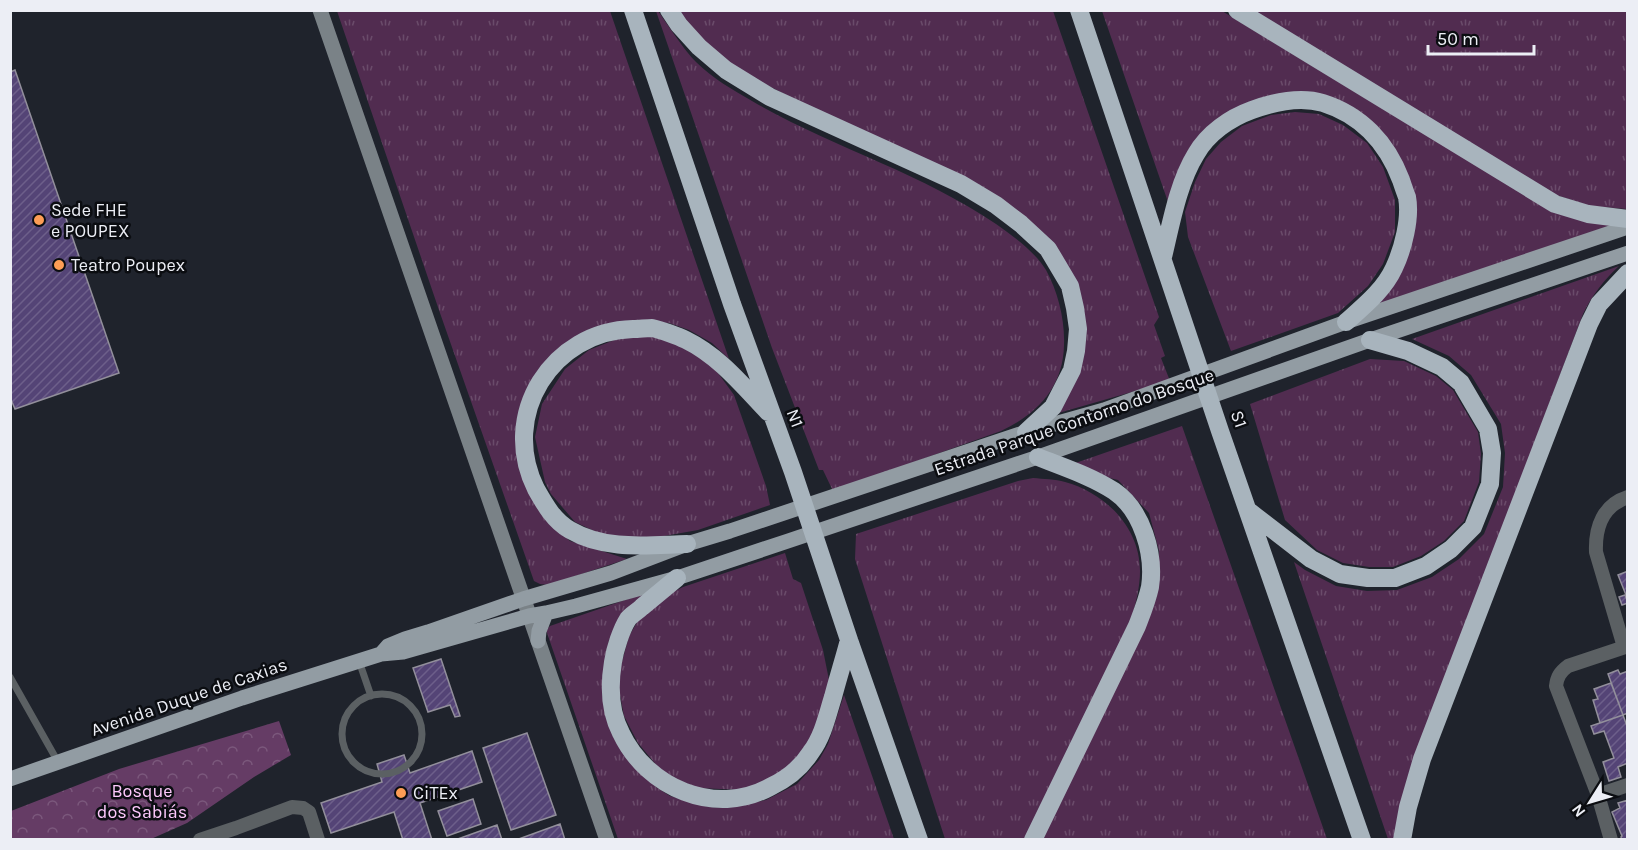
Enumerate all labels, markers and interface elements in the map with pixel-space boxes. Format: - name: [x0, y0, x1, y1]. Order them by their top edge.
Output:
- scale bar: [1428, 18, 1534, 56]
- text: 50 m: [1437, 28, 1479, 50]
- place label: Sede FHE e POUPEX: [51, 199, 129, 242]
- marker: Sede FHE e POUPEX: [32, 213, 46, 227]
- place label: Teatro Poupex: [71, 254, 185, 276]
- marker: Teatro Poupex: [52, 258, 66, 272]
- street label: Estrada Parque Contorno do Bosque: [931, 364, 1217, 480]
- street label: N1: [781, 406, 809, 430]
- street label: S1: [1226, 407, 1252, 431]
- street label: Avenida Duque de Caxias: [88, 653, 290, 741]
- north arrow: [1560, 772, 1620, 832]
- park label: Bosque dos Sabiás: [97, 780, 187, 823]
- place label: CiTEx: [413, 782, 458, 804]
- marker: CiTEx: [394, 786, 408, 800]
- text: N: [1567, 800, 1589, 821]

